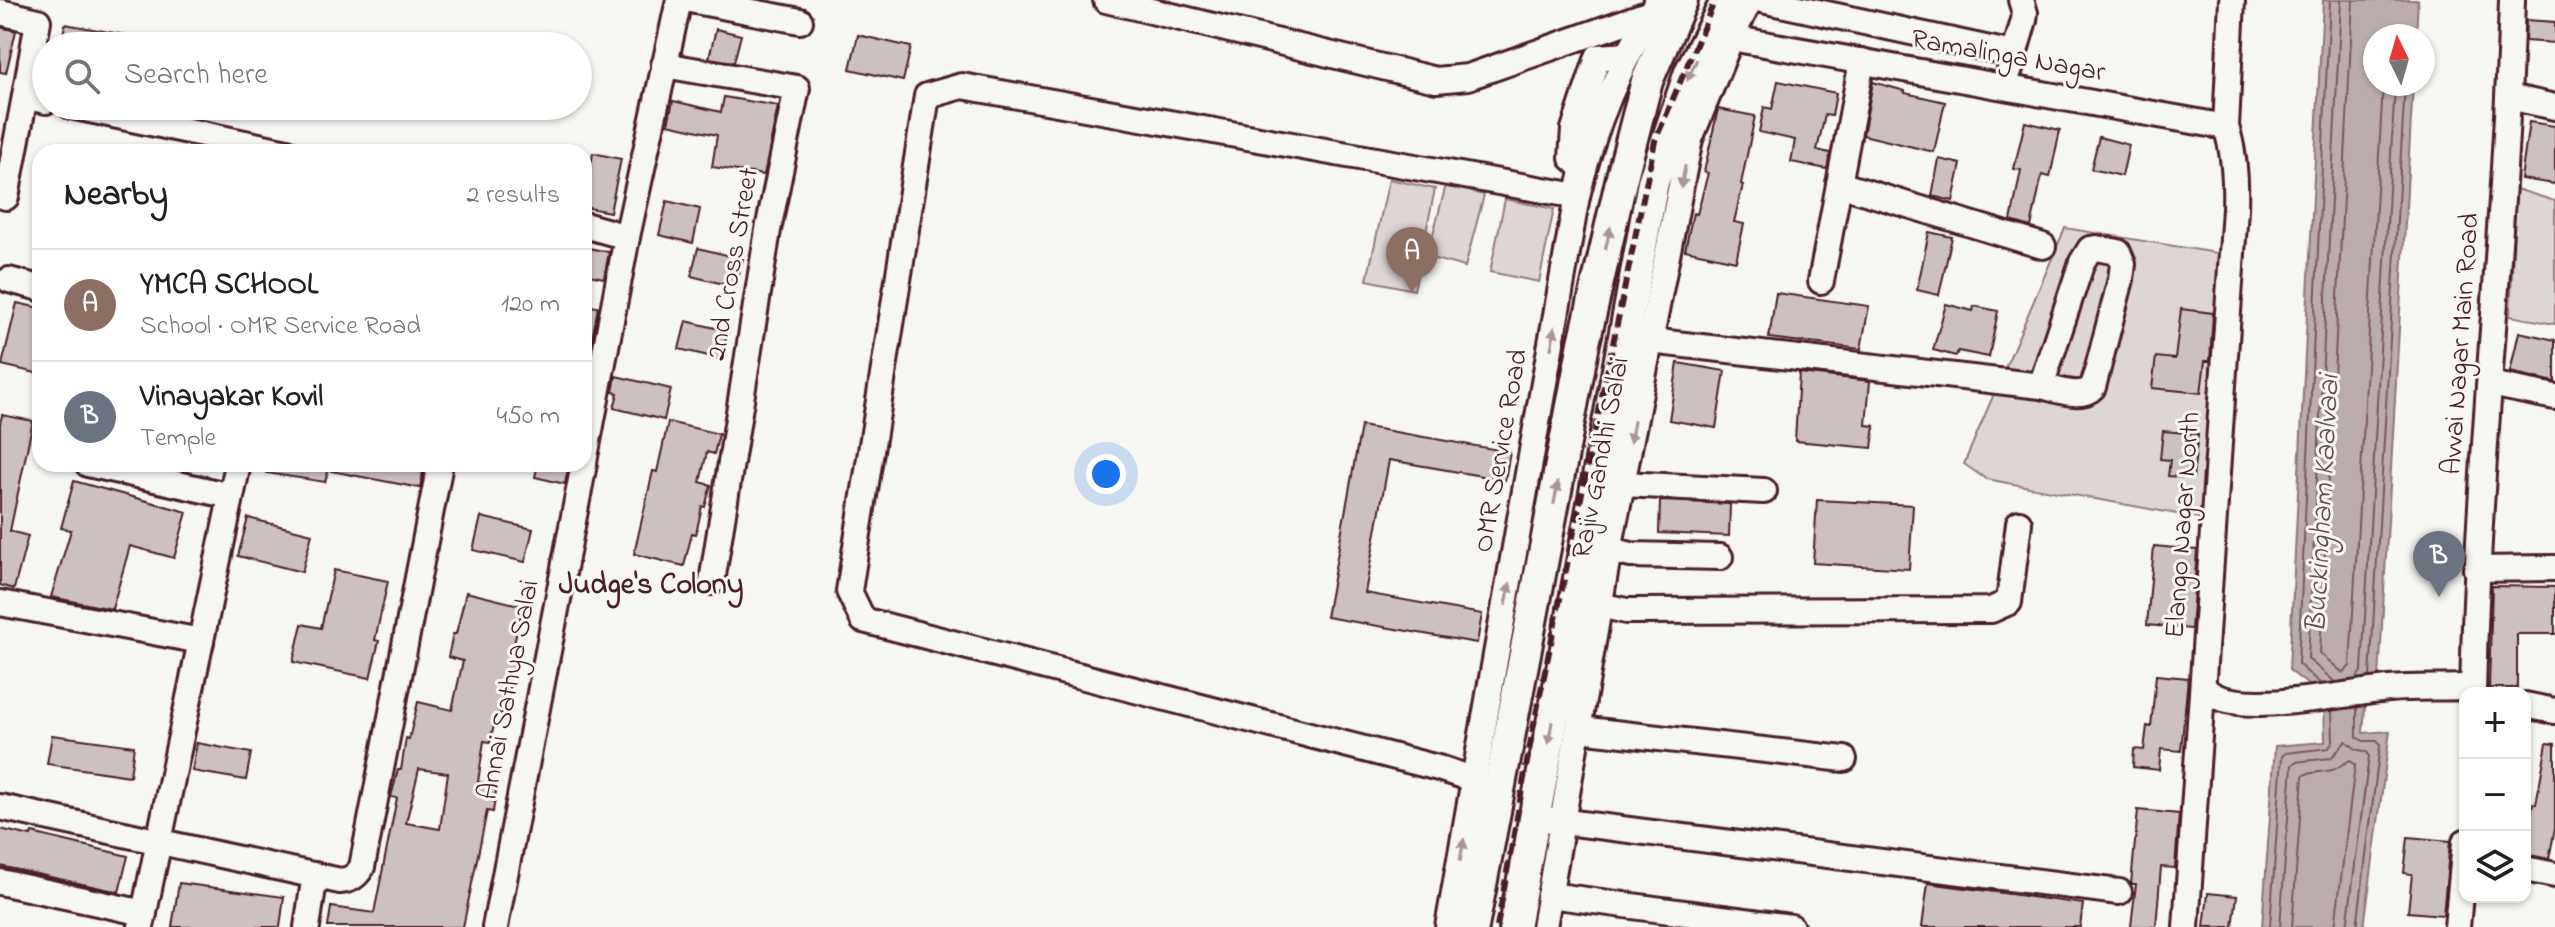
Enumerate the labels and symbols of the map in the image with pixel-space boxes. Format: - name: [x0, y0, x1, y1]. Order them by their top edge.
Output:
- street label: Ramalinga Nagar: [1908, 20, 2108, 94]
- north arrow: [2363, 24, 2435, 96]
- one-way arrow: [1686, 58, 1699, 81]
- street label: 2nd Cross Street: [697, 164, 771, 364]
- one-way arrow: [1676, 165, 1688, 190]
- street label: Avvai Nagar Main Road: [2432, 211, 2492, 476]
- one-way arrow: [1602, 225, 1615, 250]
- pin: A: [1386, 227, 1438, 293]
- one-way arrow: [1547, 325, 1559, 350]
- street label: OMR Service Road: [1464, 346, 1540, 556]
- street label: Rajiv Gandhi Salai: [1562, 354, 1642, 562]
- water label: Buckingham Kaalvaai: [2295, 371, 2353, 634]
- street label: Elango Nagar North: [2156, 410, 2212, 640]
- one-way arrow: [1626, 420, 1638, 445]
- your location: [1086, 454, 1126, 494]
- one-way arrow: [1550, 480, 1562, 505]
- pin: B: [2413, 531, 2465, 597]
- district label: Judge's Colony: [559, 564, 743, 609]
- street label: Annai Sathya Salai: [469, 576, 551, 804]
- one-way arrow: [1502, 582, 1514, 607]
- one-way arrow: [1544, 721, 1556, 746]
- one-way arrow: [1457, 838, 1469, 863]

